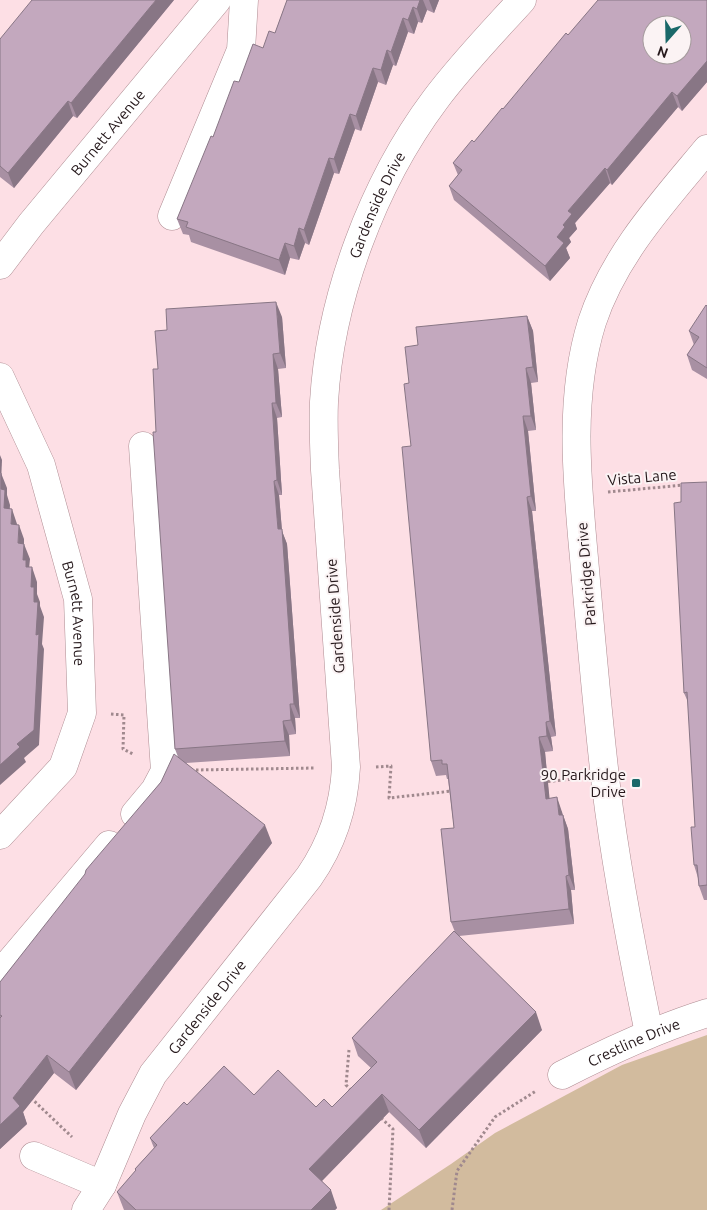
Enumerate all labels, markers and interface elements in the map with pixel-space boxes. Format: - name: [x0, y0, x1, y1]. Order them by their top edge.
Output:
- north arrow: [642, 15, 692, 65]
- text: N: [655, 43, 670, 62]
- street label: Burnett Avenue: [67, 86, 148, 178]
- street label: Gardenside Drive: [345, 148, 408, 260]
- street label: Vista Lane: [607, 466, 677, 488]
- street label: Parkridge Drive: [573, 522, 599, 626]
- street label: Gardenside Drive: [323, 558, 347, 674]
- street label: Burnett Avenue: [59, 559, 89, 666]
- place label: 90 Parkridge Drive: [541, 766, 626, 800]
- marker: 90 Parkridge Drive: [630, 777, 642, 789]
- street label: Gardenside Drive: [164, 956, 249, 1057]
- street label: Crestline Drive: [585, 1014, 682, 1069]

